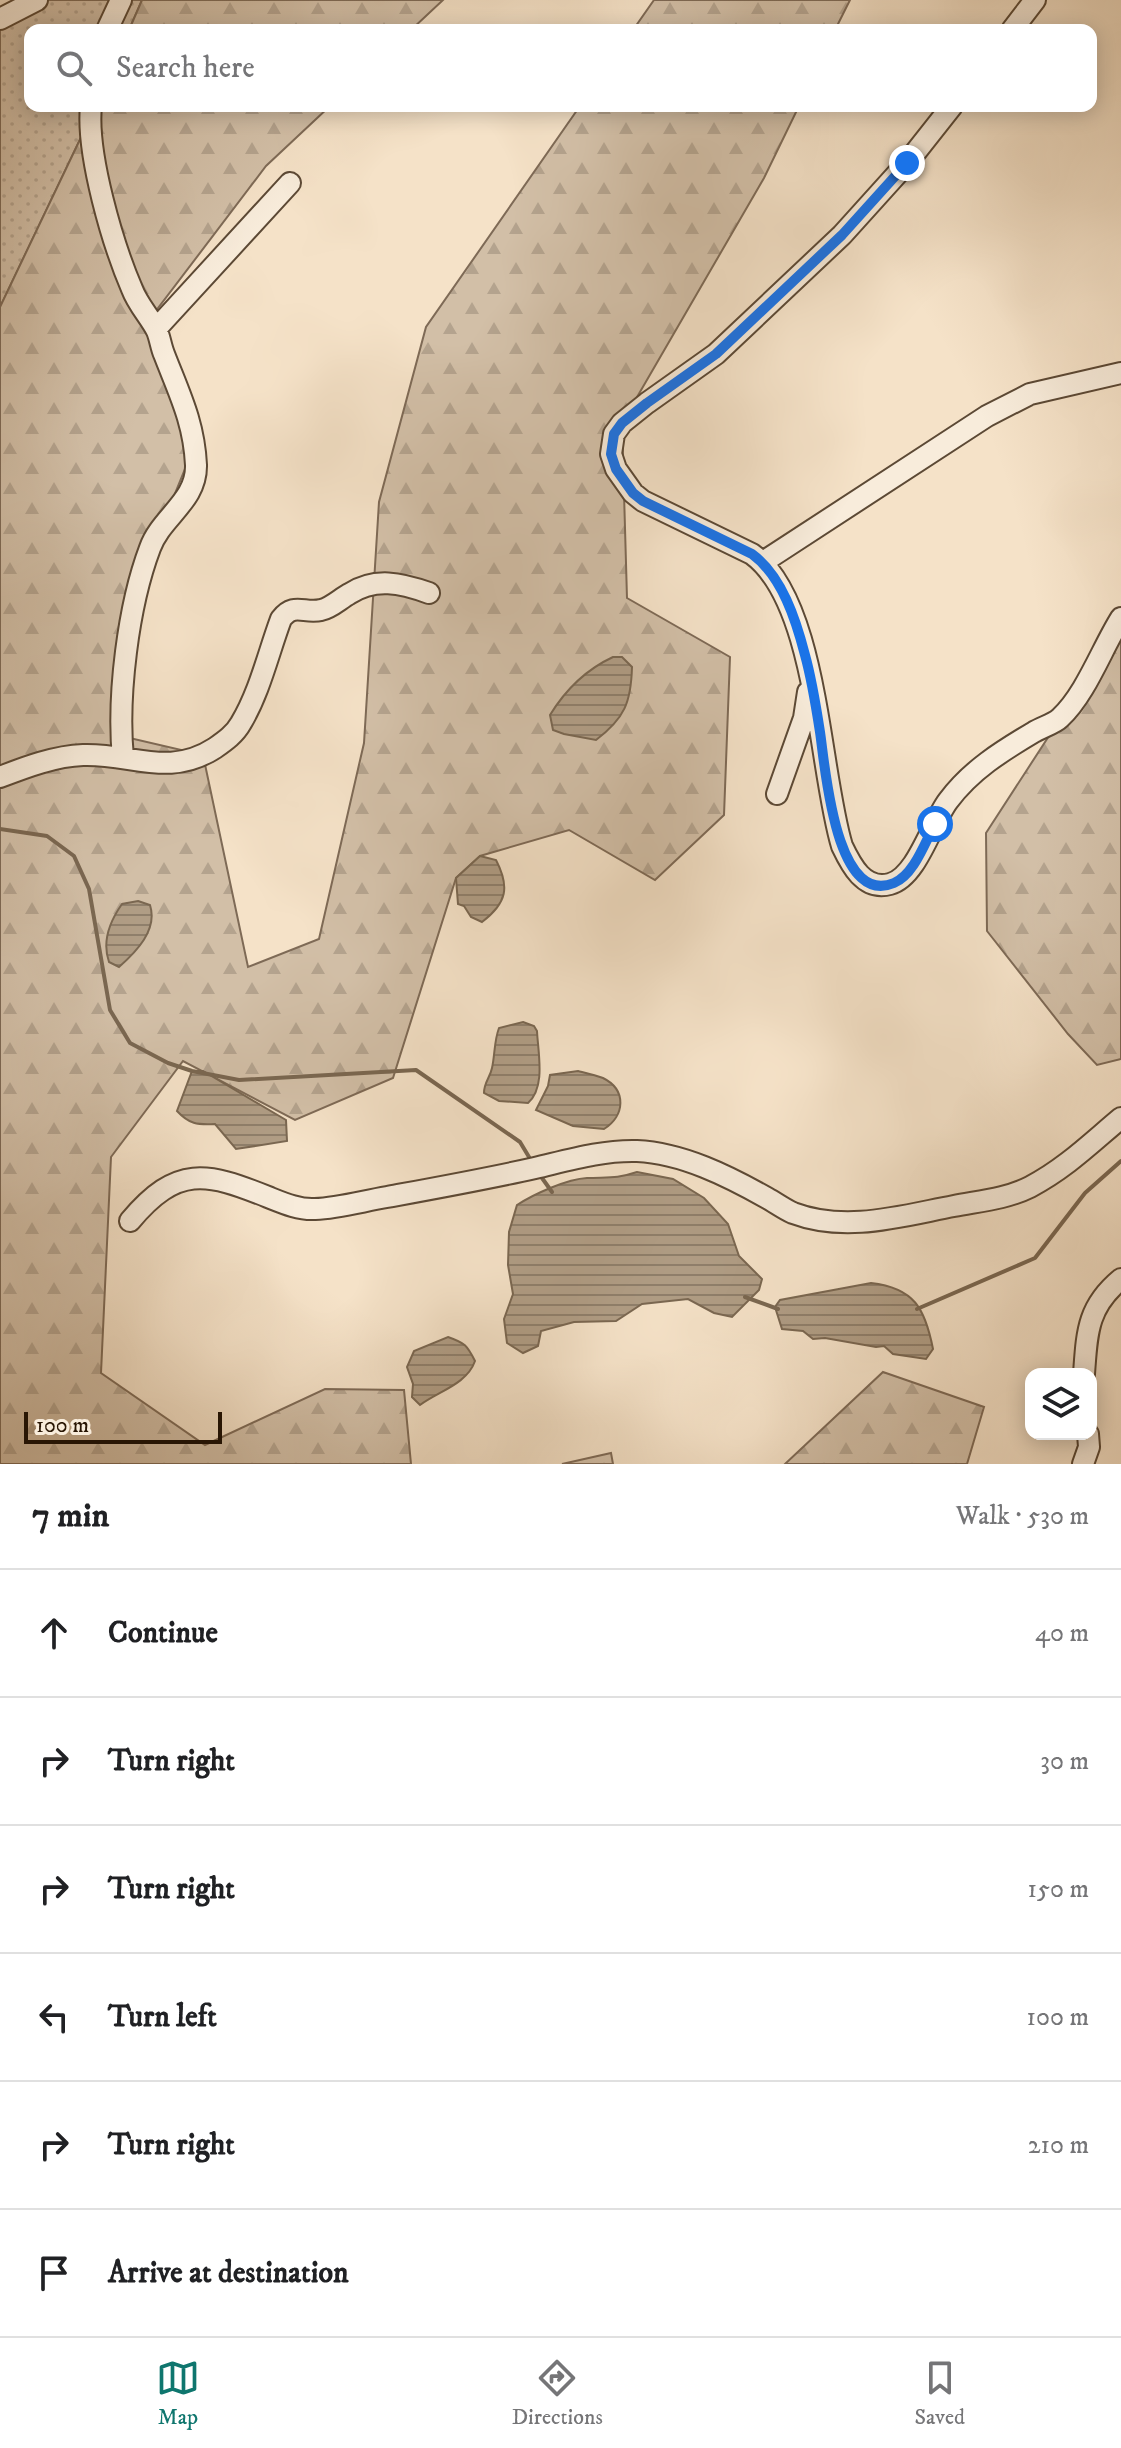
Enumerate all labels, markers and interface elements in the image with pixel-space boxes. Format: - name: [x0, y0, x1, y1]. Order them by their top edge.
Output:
- search box: [24, 24, 1097, 112]
- icon: search: [52, 46, 96, 90]
- text: Search here: [116, 50, 255, 87]
- route end: [889, 145, 925, 181]
- route start: [917, 806, 953, 842]
- map controls: [1025, 1368, 1097, 1440]
- button: layers: [1025, 1368, 1097, 1440]
- scale bar: [24, 1408, 222, 1444]
- text: 100 m: [36, 1412, 89, 1439]
- text: 7 min: [32, 1495, 109, 1537]
- text: Walk · 530 m: [956, 1500, 1089, 1533]
- icon: ahead: [32, 1611, 76, 1655]
- text: Continue: [108, 1615, 218, 1652]
- text: 40 m: [1035, 1617, 1089, 1650]
- icon: right: [32, 1739, 76, 1783]
- text: Turn right: [108, 1743, 235, 1780]
- text: 30 m: [1040, 1745, 1089, 1778]
- icon: right: [32, 1867, 76, 1911]
- text: Turn right: [108, 1871, 235, 1908]
- text: 150 m: [1028, 1873, 1089, 1906]
- icon: left: [32, 1995, 76, 2039]
- text: Turn left: [108, 1999, 217, 2036]
- text: 100 m: [1026, 2001, 1089, 2034]
- icon: right: [32, 2123, 76, 2167]
- text: Turn right: [108, 2127, 235, 2164]
- text: 210 m: [1028, 2129, 1089, 2162]
- icon: arrive: [32, 2251, 76, 2295]
- text: Arrive at destination: [108, 2255, 349, 2292]
- tab: Map: [156, 2356, 200, 2431]
- tab: Directions: [512, 2356, 603, 2431]
- tab: Saved: [915, 2356, 965, 2431]

